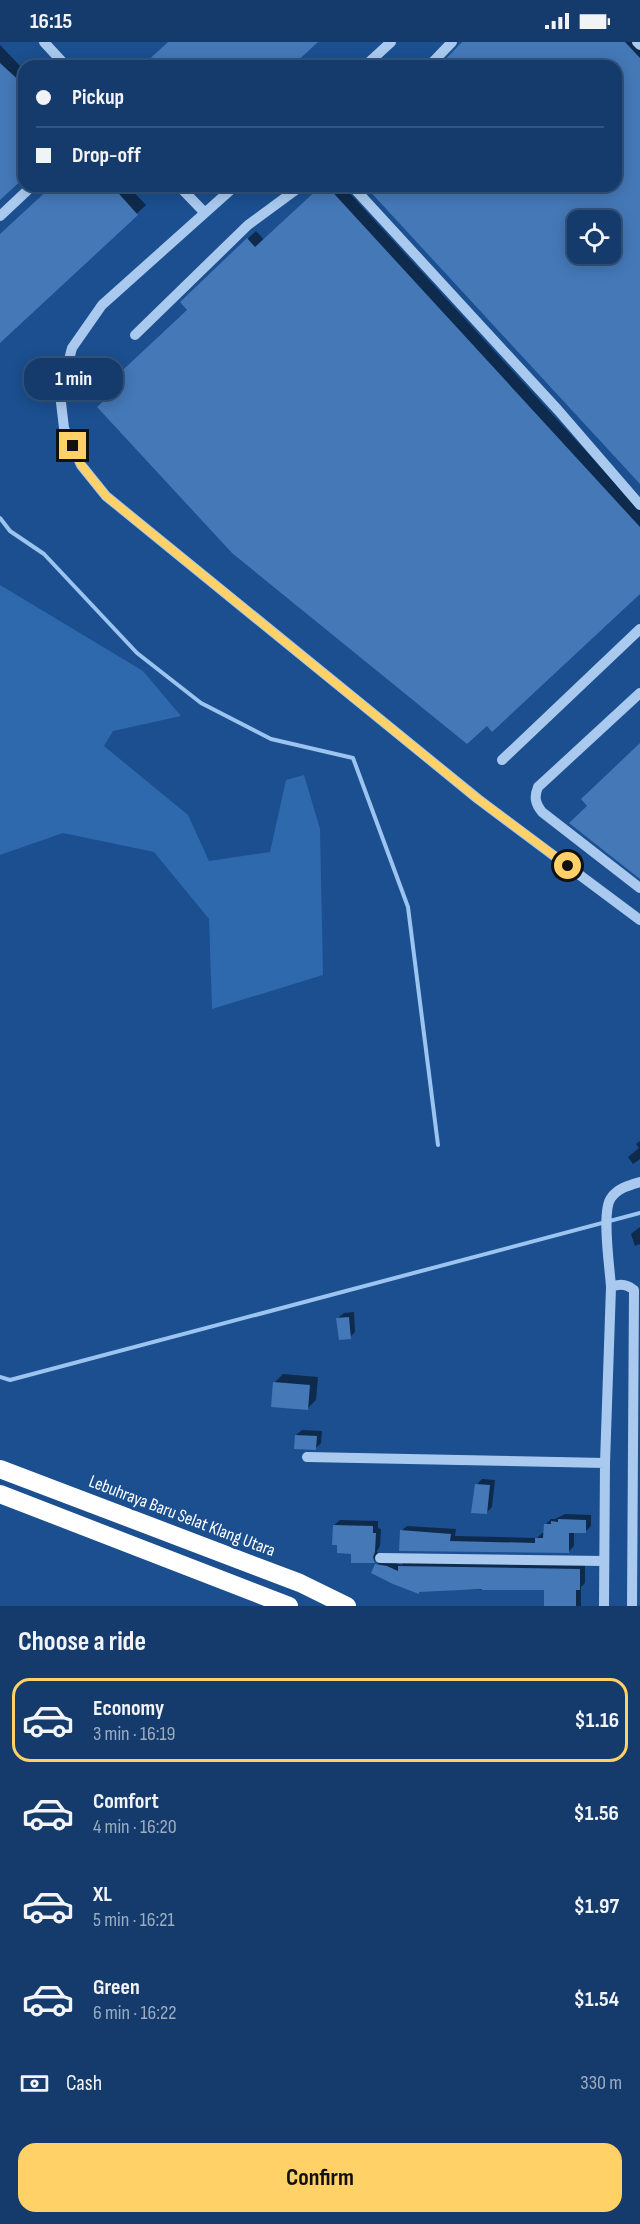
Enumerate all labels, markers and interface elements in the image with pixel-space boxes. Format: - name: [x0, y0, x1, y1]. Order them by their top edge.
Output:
- text: 16:15: [30, 8, 72, 35]
- text: Pickup: [72, 84, 124, 111]
- text: Drop-off: [72, 142, 141, 169]
- map controls: [567, 210, 621, 264]
- button: locate: [567, 210, 621, 264]
- callout: 1 min: [23, 359, 122, 401]
- text: 1 min: [55, 367, 92, 391]
- route end: [59, 432, 86, 459]
- route start: [554, 852, 581, 879]
- street label: Lebuhraya Baru Selat Klang Utara: [86, 1471, 278, 1561]
- text: Choose a ride: [18, 1626, 146, 1658]
- icon: car: [21, 1693, 75, 1747]
- text: Economy: [93, 1695, 164, 1722]
- text: $1.16: [574, 1707, 619, 1734]
- text: 3 min · 16:19: [93, 1722, 175, 1746]
- icon: car: [21, 1786, 75, 1840]
- text: Comfort: [93, 1788, 159, 1815]
- text: $1.56: [574, 1800, 619, 1827]
- text: 4 min · 16:20: [93, 1815, 177, 1839]
- icon: car: [21, 1879, 75, 1933]
- text: XL: [93, 1881, 112, 1908]
- text: $1.97: [574, 1893, 619, 1920]
- text: 5 min · 16:21: [93, 1908, 175, 1932]
- icon: car: [21, 1972, 75, 2026]
- text: Green: [93, 1974, 140, 2001]
- text: $1.54: [574, 1986, 619, 2013]
- text: 6 min · 16:22: [93, 2001, 176, 2025]
- icon: cash: [18, 2067, 51, 2100]
- text: Cash: [66, 2070, 102, 2097]
- text: 330 m: [580, 2071, 622, 2095]
- button: Confirm: [18, 2143, 622, 2212]

